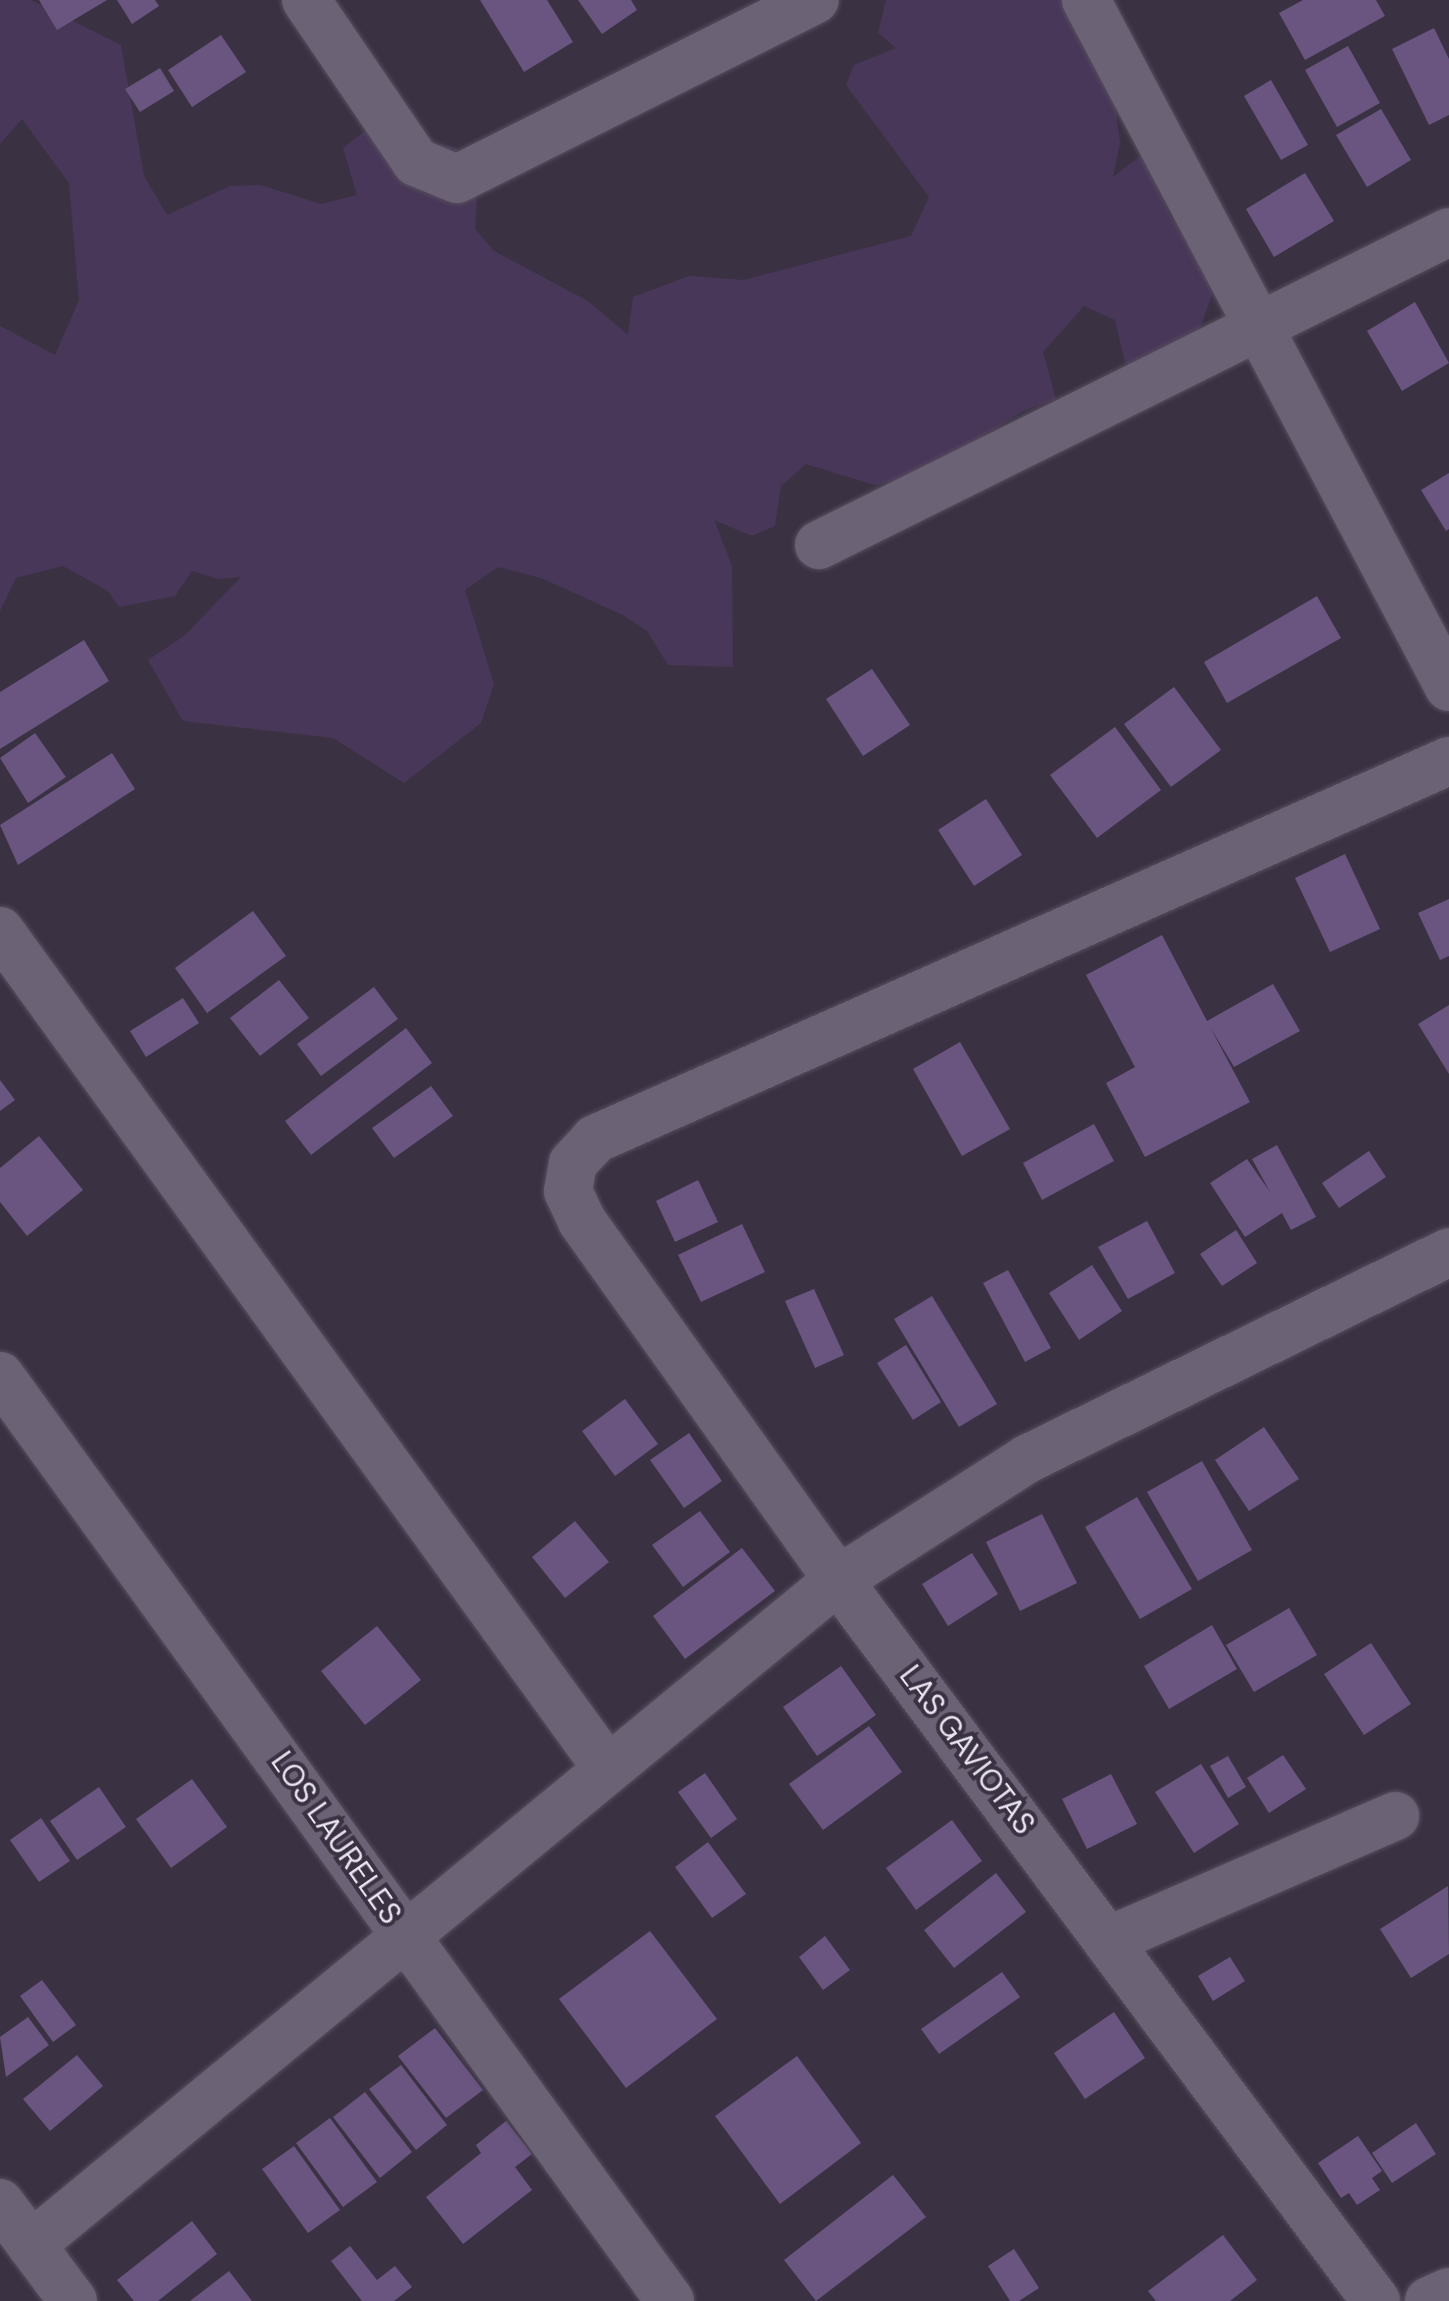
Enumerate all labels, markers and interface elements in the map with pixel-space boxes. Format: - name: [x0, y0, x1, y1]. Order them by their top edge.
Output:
- street label: LAS GAVIOTAS: [892, 1659, 1042, 1841]
- street label: LOS LAURELES: [263, 1745, 409, 1931]

